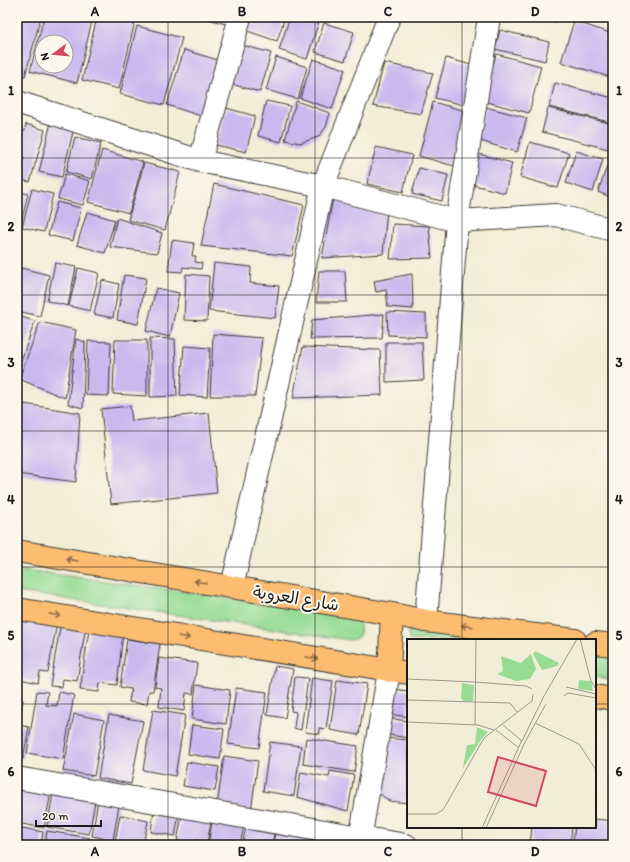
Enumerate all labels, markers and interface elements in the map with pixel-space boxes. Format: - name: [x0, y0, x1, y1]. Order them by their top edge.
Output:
- text: A: [90, 4, 100, 19]
- text: B: [238, 4, 247, 19]
- text: C: [384, 4, 393, 19]
- text: D: [531, 4, 540, 19]
- north arrow: [34, 34, 74, 74]
- text: N: [38, 51, 52, 62]
- text: 1: [8, 83, 14, 98]
- text: 1: [616, 83, 622, 98]
- text: 2: [8, 219, 15, 234]
- text: 2: [616, 219, 623, 234]
- text: 3: [7, 355, 15, 370]
- text: 3: [615, 355, 623, 370]
- text: 4: [7, 492, 15, 507]
- text: 4: [615, 492, 623, 507]
- one-way arrow: [66, 556, 79, 564]
- one-way arrow: [194, 578, 207, 586]
- street label: شارع العروبة: [251, 581, 340, 617]
- one-way arrow: [49, 611, 62, 619]
- one-way arrow: [461, 622, 474, 630]
- text: 5: [8, 628, 15, 643]
- text: 5: [616, 628, 623, 643]
- one-way arrow: [177, 633, 190, 641]
- inset map: [407, 639, 596, 828]
- one-way arrow: [305, 654, 318, 662]
- text: 6: [8, 764, 15, 779]
- text: 6: [616, 764, 623, 779]
- scale bar: [36, 802, 101, 828]
- text: 20 m: [42, 809, 69, 823]
- text: A: [90, 844, 100, 859]
- text: B: [238, 844, 247, 859]
- text: C: [384, 844, 393, 859]
- text: D: [531, 844, 540, 859]

